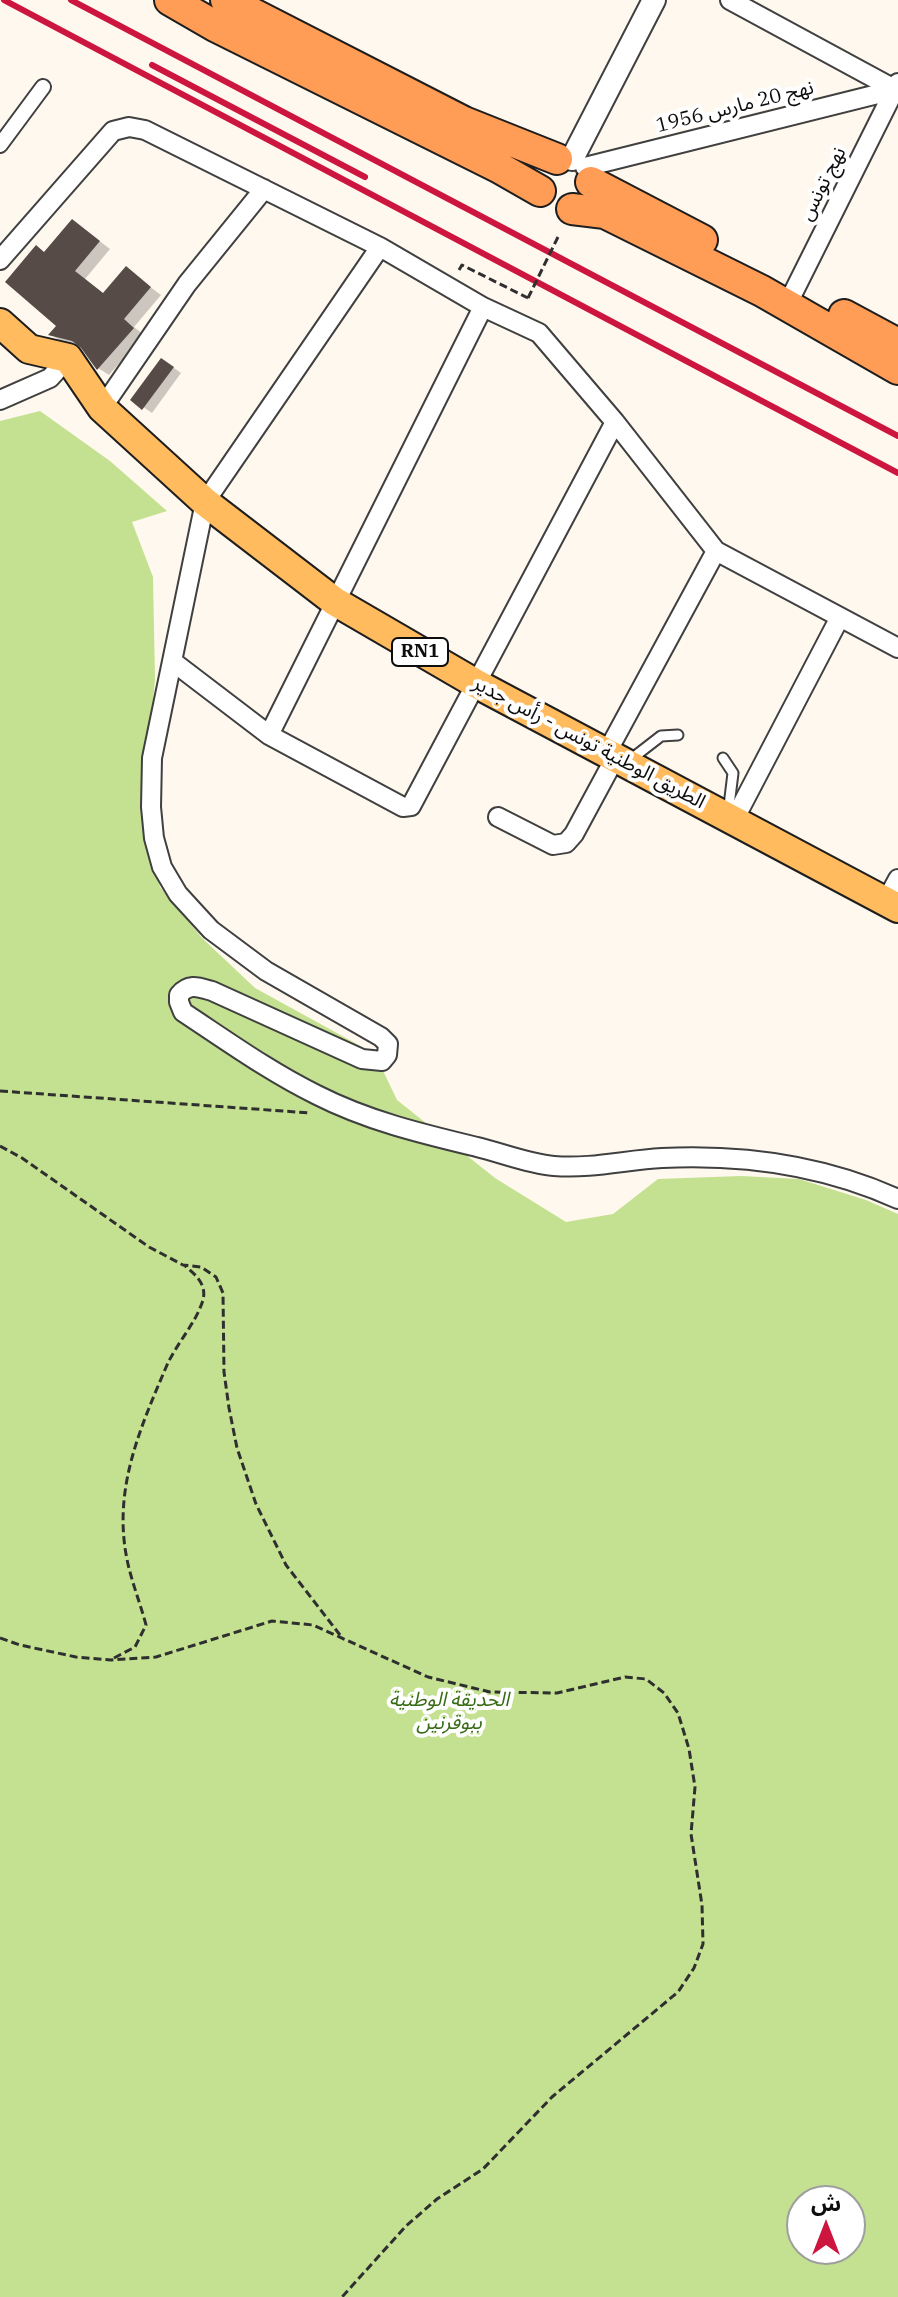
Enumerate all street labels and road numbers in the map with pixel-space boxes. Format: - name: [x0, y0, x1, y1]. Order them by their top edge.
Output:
- street label: نهج 20 مارس 1956: [654, 76, 816, 138]
- street label: نهج تونس: [794, 143, 852, 225]
- road number: RN1: [392, 638, 448, 666]
- street label: الطريق الوطنية تونس - رأس جدير: [469, 671, 709, 815]

